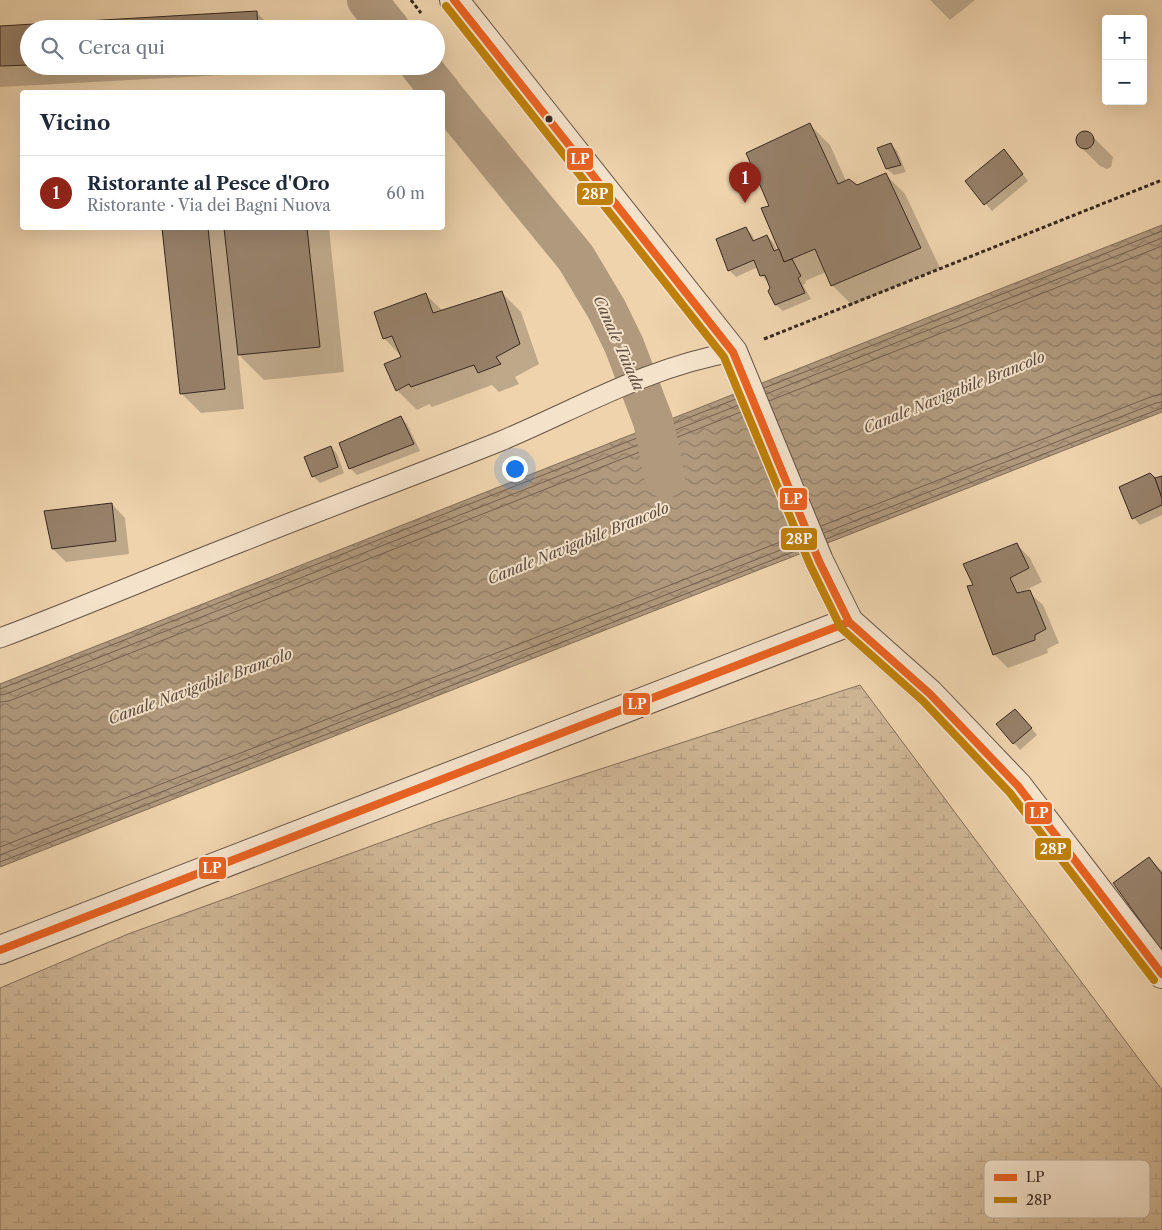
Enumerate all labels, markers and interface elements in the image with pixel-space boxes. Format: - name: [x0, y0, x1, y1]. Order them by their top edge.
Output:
- map controls: [1102, 15, 1147, 105]
- button: +: [1102, 15, 1147, 60]
- search box: [20, 20, 445, 75]
- icon: search: [38, 34, 66, 62]
- text: Cerca qui: [78, 36, 165, 59]
- button: −: [1102, 60, 1147, 105]
- text: Vicino: [40, 110, 110, 135]
- unlabelled marker: [544, 114, 554, 124]
- line badge: LP: [566, 147, 594, 171]
- text: LP: [570, 150, 590, 168]
- pin: 1: [729, 162, 761, 203]
- text: Ristorante al Pesce d'Oro: [87, 172, 330, 195]
- line badge: 28P: [576, 182, 614, 206]
- text: 1: [52, 183, 60, 203]
- text: 60 m: [386, 183, 425, 203]
- text: 28P: [582, 185, 609, 203]
- text: Ristorante · Via dei Bagni Nuova: [87, 195, 331, 215]
- water label: Canale Taiada: [590, 292, 649, 394]
- water label: Canale Navigabile Brancolo: [860, 347, 1048, 437]
- your location: [502, 456, 528, 482]
- line badge: LP: [779, 487, 808, 511]
- text: LP: [783, 490, 803, 508]
- water label: Canale Navigabile Brancolo: [484, 498, 672, 588]
- line badge: 28P: [780, 527, 818, 551]
- text: 28P: [786, 530, 813, 548]
- water label: Canale Navigabile Brancolo: [105, 644, 295, 728]
- line badge: LP: [622, 692, 651, 716]
- text: LP: [627, 695, 647, 713]
- line badge: LP: [1024, 801, 1053, 825]
- text: LP: [1029, 804, 1049, 822]
- line badge: 28P: [1034, 837, 1072, 861]
- text: 28P: [1040, 840, 1067, 858]
- line badge: LP: [198, 856, 227, 880]
- text: LP: [202, 859, 222, 877]
- legend: [984, 1160, 1150, 1218]
- text: LP: [1026, 1168, 1044, 1186]
- text: 28P: [1026, 1191, 1052, 1209]

